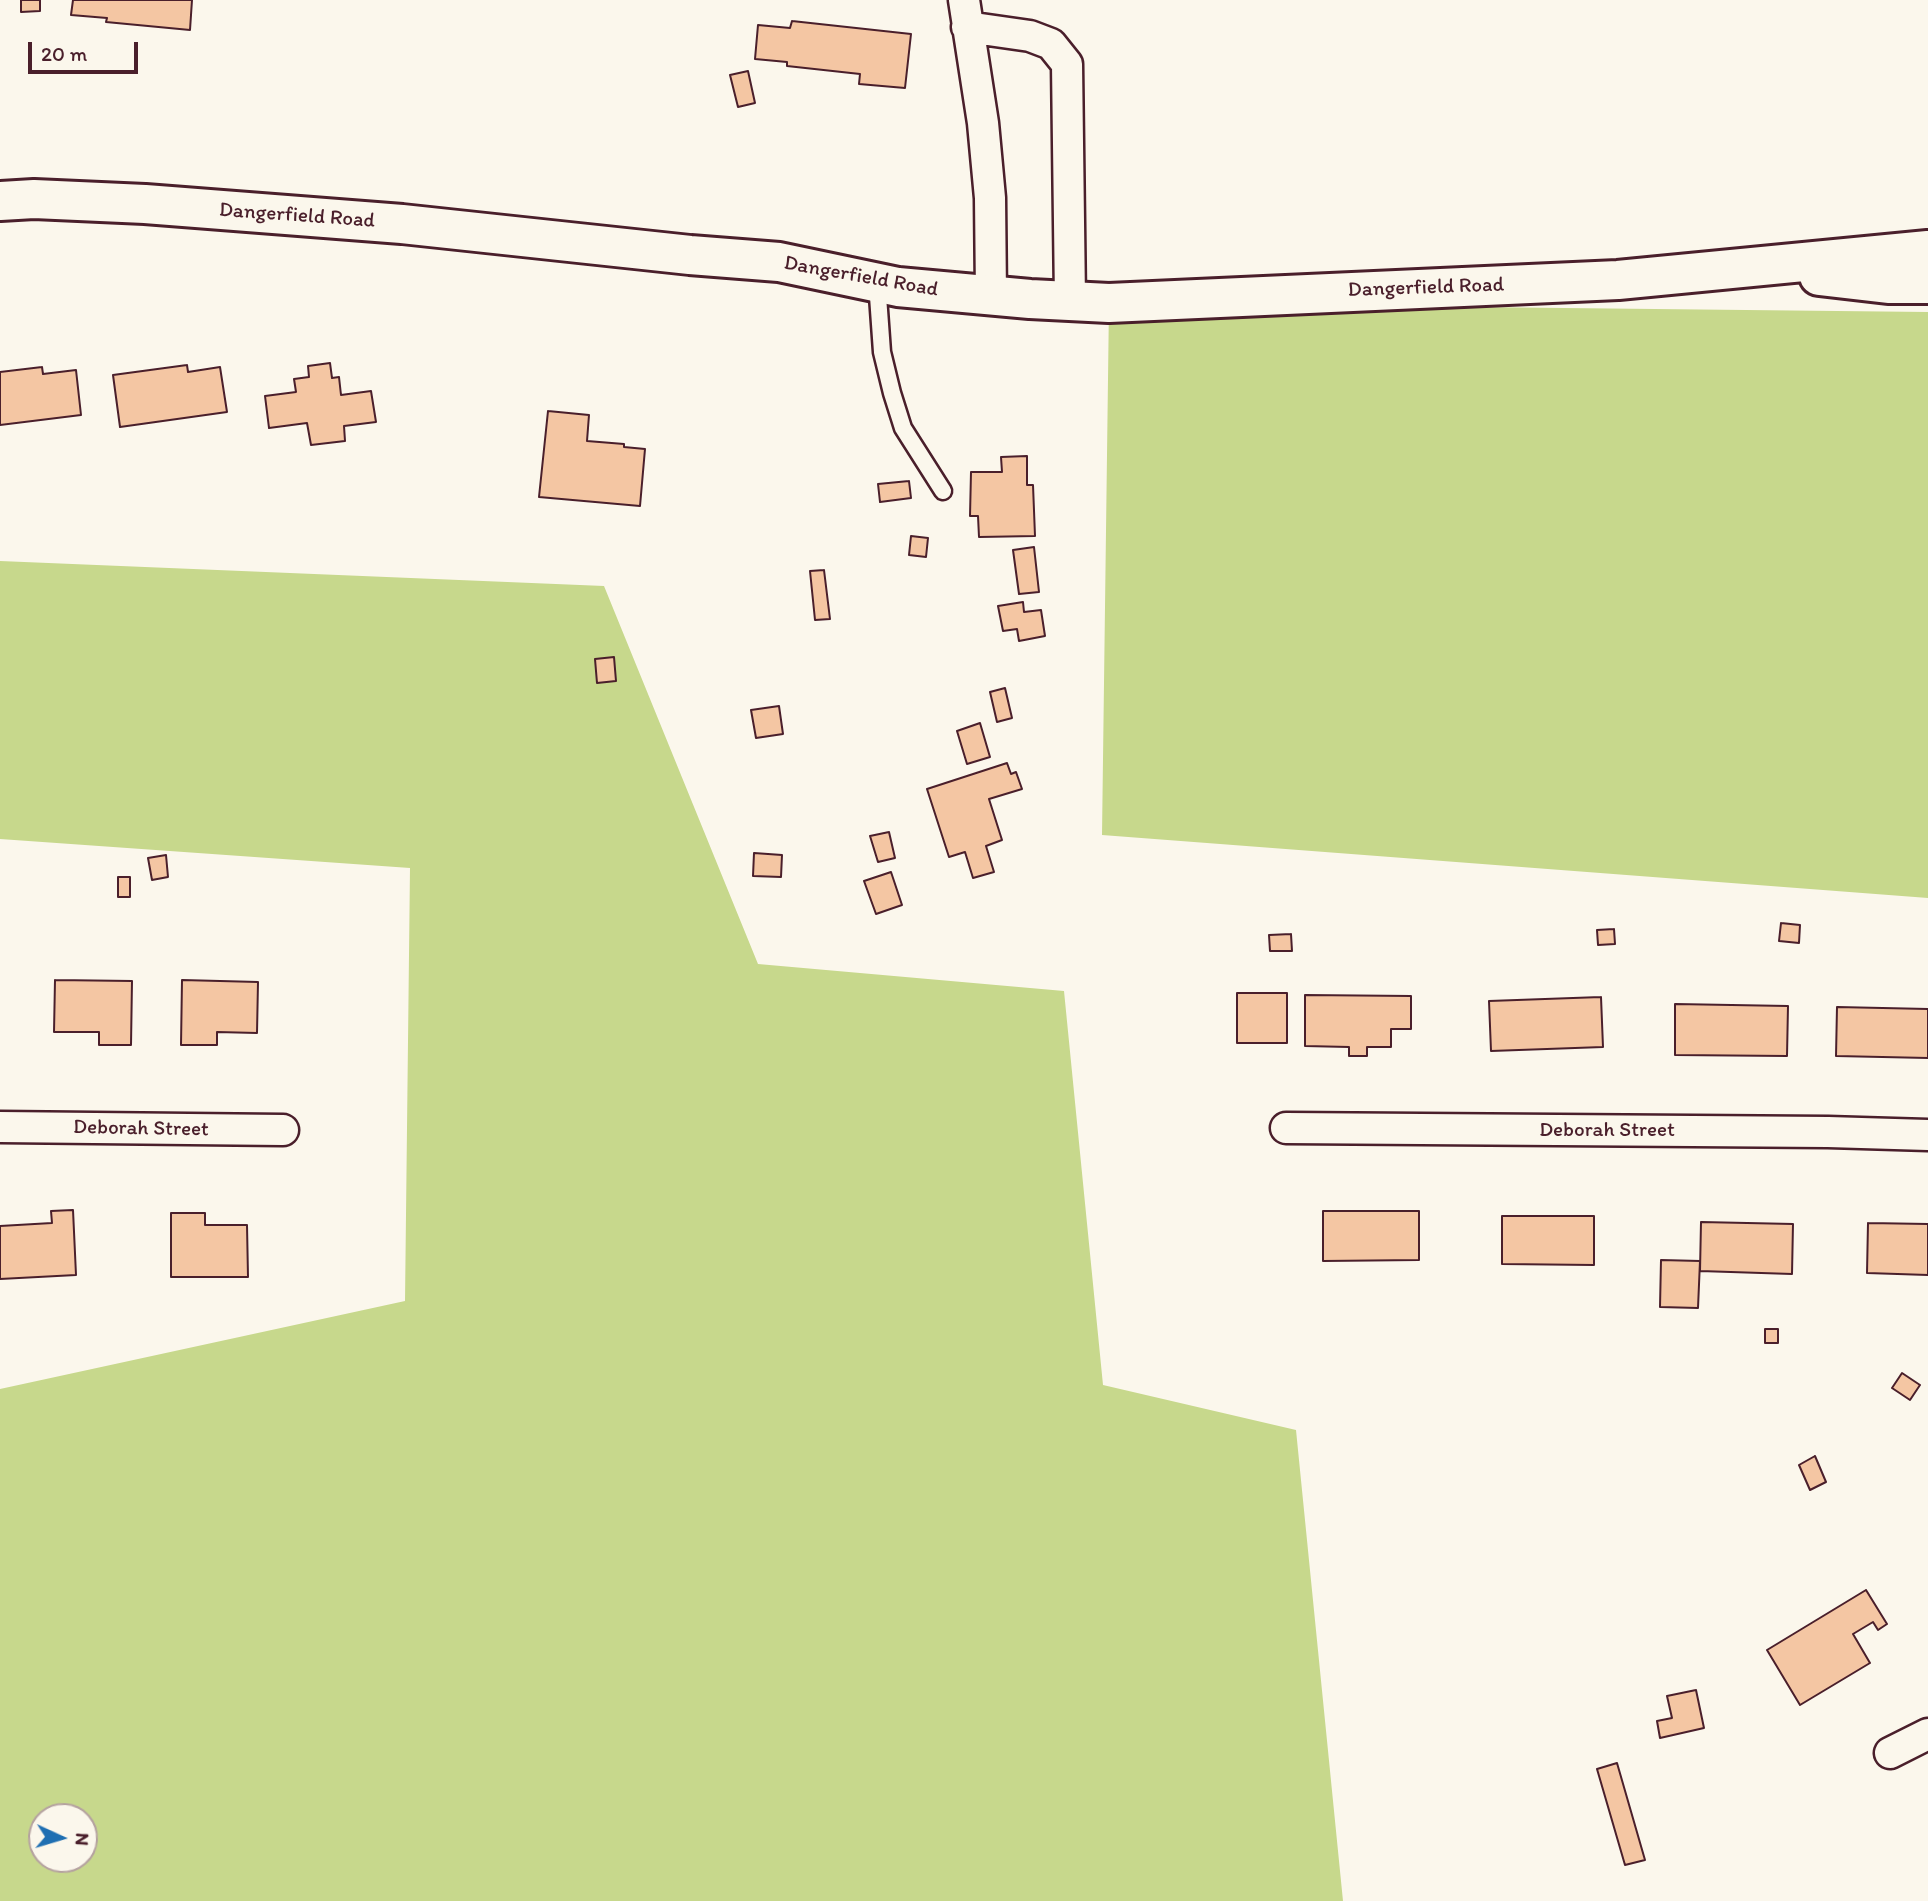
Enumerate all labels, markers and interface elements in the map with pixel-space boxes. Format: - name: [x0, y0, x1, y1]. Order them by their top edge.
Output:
- scale bar: [32, 28, 142, 72]
- text: 20 m: [41, 41, 87, 66]
- street label: Dangerfield Road: [218, 198, 376, 234]
- street label: Dangerfield Road: [782, 251, 940, 303]
- street label: Dangerfield Road: [1347, 273, 1505, 303]
- street label: Deborah Street: [73, 1115, 209, 1143]
- street label: Deborah Street: [1539, 1118, 1675, 1144]
- north arrow: [28, 1803, 98, 1873]
- text: N: [71, 1832, 94, 1847]

